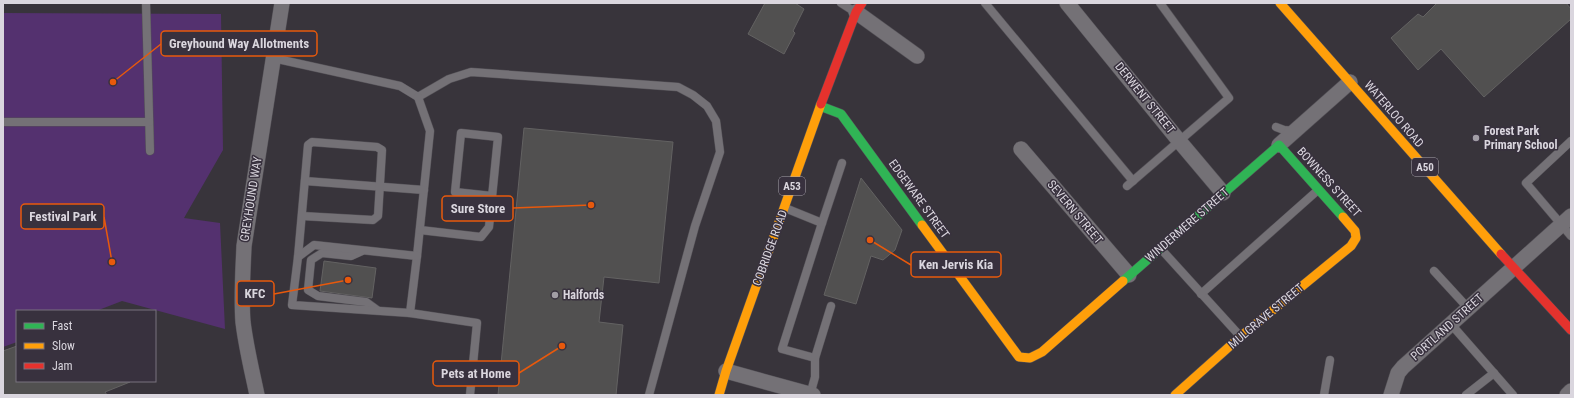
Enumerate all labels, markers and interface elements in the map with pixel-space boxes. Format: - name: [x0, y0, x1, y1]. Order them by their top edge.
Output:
- callout: Greyhound Way Allotments: [161, 31, 317, 56]
- text: Greyhound Way Allotments: [169, 36, 309, 51]
- street label: DERWENT STREET: [1112, 60, 1178, 136]
- street label: WATERLOO ROAD: [1361, 78, 1427, 150]
- place label: Forest Park Primary School: [1484, 124, 1557, 152]
- marker: Forest Park Primary School: [1471, 133, 1481, 143]
- street label: BOWNESS STREET: [1294, 144, 1364, 220]
- street label: GREYHOUND WAY: [237, 155, 265, 242]
- street label: EDGEWARE STREET: [886, 157, 952, 241]
- road number: A50: [1412, 158, 1438, 176]
- road number: A53: [779, 177, 805, 195]
- street label: SEVERN STREET: [1044, 177, 1106, 247]
- street label: WINDERMERE STREET: [1142, 185, 1232, 265]
- callout: Sure Store: [442, 196, 513, 221]
- text: Sure Store: [451, 201, 505, 216]
- callout: Festival Park: [21, 204, 104, 229]
- street label: COBRIDGE ROAD: [750, 208, 790, 288]
- text: Festival Park: [29, 209, 98, 224]
- callout: Ken Jervis Kia: [911, 252, 1001, 277]
- text: Ken Jervis Kia: [919, 257, 993, 272]
- callout: KFC: [237, 281, 274, 306]
- street label: MULGRAVE STREET: [1226, 281, 1306, 351]
- text: KFC: [245, 286, 266, 301]
- place label: Halfords: [563, 288, 605, 302]
- marker: Halfords: [550, 290, 560, 300]
- street label: PORTLAND STREET: [1408, 291, 1486, 363]
- legend: [16, 310, 156, 382]
- text: Fast: [52, 319, 73, 333]
- text: Slow: [52, 339, 75, 353]
- text: Jam: [52, 359, 73, 373]
- callout: Pets at Home: [433, 361, 519, 386]
- text: Pets at Home: [441, 366, 511, 381]

